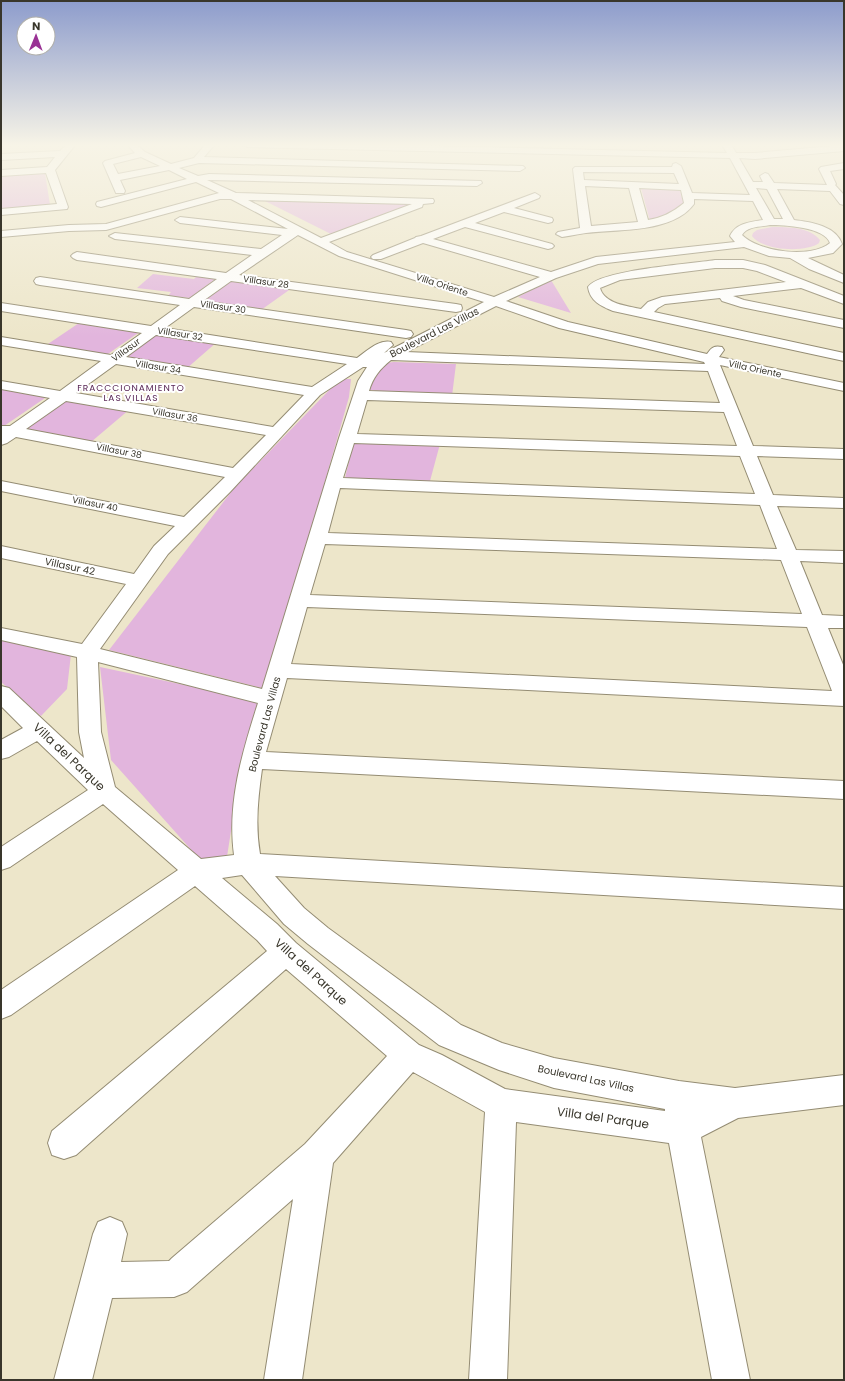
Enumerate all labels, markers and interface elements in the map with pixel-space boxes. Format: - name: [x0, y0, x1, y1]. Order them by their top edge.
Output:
- north arrow: [16, 16, 56, 56]
- text: N: [32, 18, 40, 34]
- street label: Villa Oriente: [414, 271, 470, 299]
- street label: Villasur 28: [242, 273, 290, 291]
- street label: Villasur 30: [199, 298, 247, 316]
- street label: Boulevard Las Villas: [387, 303, 481, 361]
- street label: Villasur 32: [157, 325, 203, 343]
- street label: Villasur: [109, 335, 143, 364]
- street label: Villasur 34: [134, 357, 182, 377]
- street label: Villa Oriente: [727, 358, 783, 381]
- district label: FRACCCIONAMIENTO LAS VILLAS: [77, 382, 185, 404]
- street label: Villasur 36: [151, 405, 199, 425]
- street label: Villasur 38: [95, 441, 143, 461]
- street label: Villasur 40: [71, 494, 119, 514]
- street label: Villasur 42: [43, 554, 97, 579]
- street label: Boulevard Las Villas: [245, 675, 284, 774]
- street label: Villa del Parque: [30, 719, 109, 794]
- street label: Villa del Parque: [271, 934, 351, 1009]
- street label: Boulevard Las Villas: [536, 1061, 635, 1096]
- street label: Villa del Parque: [556, 1103, 650, 1132]

